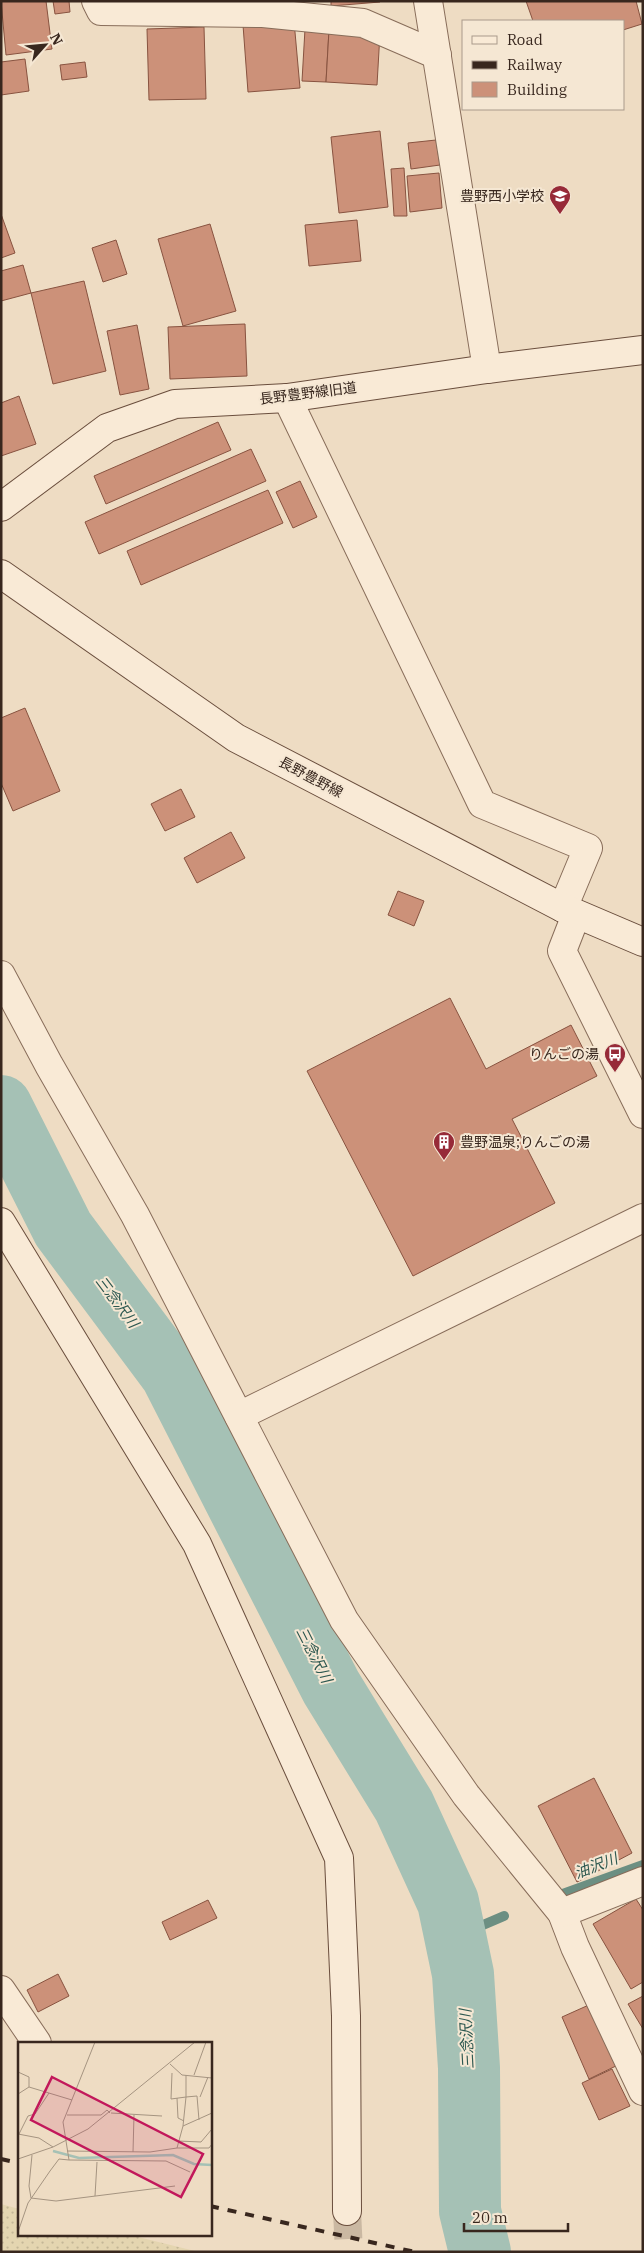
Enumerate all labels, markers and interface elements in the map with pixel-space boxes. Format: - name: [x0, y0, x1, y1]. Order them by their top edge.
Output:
- north arrow: [20, 20, 70, 70]
- legend: [462, 20, 624, 110]
- text: N: [46, 30, 67, 48]
- text: Road: [507, 30, 543, 49]
- text: Railway: [507, 55, 562, 74]
- text: Building: [507, 80, 567, 99]
- school or university icon: 豊野西小学校: [548, 184, 572, 215]
- place label: 豊野西小学校: [460, 187, 544, 205]
- street label: 長野豊野線旧道: [258, 378, 358, 408]
- street label: 長野豊野線: [276, 753, 346, 801]
- bus stop icon: りんごの湯: [603, 1042, 627, 1073]
- place label: りんごの湯: [529, 1045, 599, 1063]
- building icon: 豊野温泉;りんごの湯: [432, 1130, 456, 1161]
- place label: 豊野温泉;りんごの湯: [460, 1133, 590, 1151]
- water label: 三念沢川: [92, 1272, 144, 1333]
- water label: 三念沢川: [292, 1624, 337, 1688]
- water label: 油沢川: [571, 1848, 622, 1882]
- water label: 三念沢川: [455, 2007, 478, 2069]
- inset map: [18, 2042, 211, 2236]
- scale bar: [464, 2200, 568, 2232]
- text: 20 m: [472, 2208, 508, 2227]

